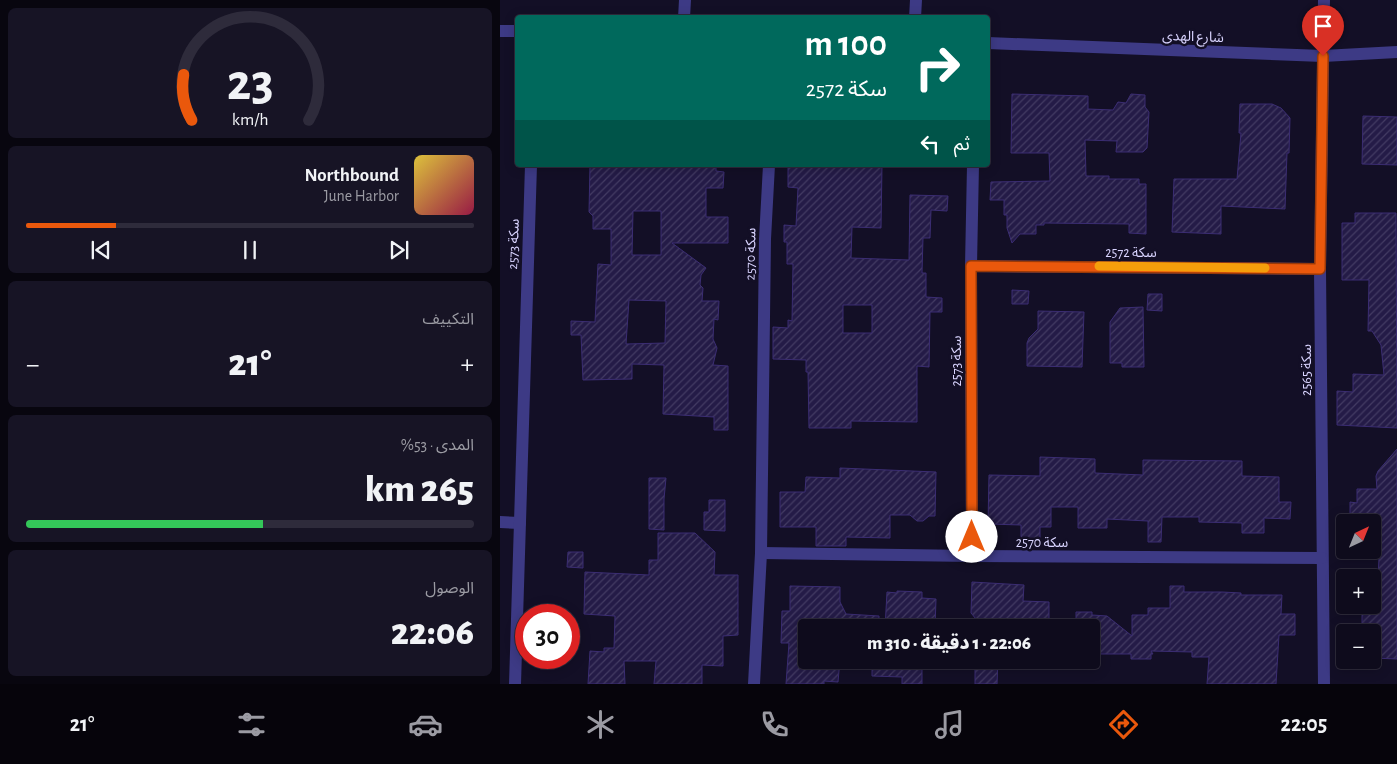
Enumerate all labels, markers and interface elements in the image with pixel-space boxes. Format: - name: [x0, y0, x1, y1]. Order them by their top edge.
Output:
- pin: [1302, 5, 1344, 56]
- icon: arrive: [1309, 12, 1337, 40]
- text: 100 m: [804, 27, 887, 62]
- street label: شارع الهدى: [1162, 29, 1224, 48]
- icon: right: [905, 35, 970, 100]
- text: 23: [227, 57, 273, 109]
- text: سكة 2572: [806, 78, 887, 100]
- text: km/h: [232, 111, 268, 129]
- icon: left: [916, 130, 944, 158]
- text: ثم: [954, 135, 970, 154]
- text: Northbound: [304, 166, 399, 185]
- text: June Harbor: [324, 188, 399, 204]
- street label: سكة 2573: [506, 218, 522, 270]
- street label: سكة 2570: [744, 228, 758, 280]
- icon: previous: [87, 236, 115, 264]
- icon: pause: [236, 236, 264, 264]
- icon: next: [385, 236, 413, 264]
- street label: سكة 2572: [1105, 246, 1157, 260]
- text: التكييف: [422, 311, 474, 327]
- street label: سكة 2573: [950, 335, 964, 387]
- street label: سكة 2565: [1300, 344, 1314, 396]
- text: 21°: [228, 345, 272, 383]
- text: −: [26, 351, 39, 379]
- text: +: [461, 351, 474, 379]
- text: المدى · 53%: [401, 437, 474, 453]
- text: 265 km: [365, 471, 474, 509]
- position arrow: [945, 510, 997, 562]
- north arrow: [1336, 514, 1381, 559]
- map controls: [1336, 514, 1381, 669]
- street label: سكة 2570: [1016, 536, 1068, 550]
- button: +: [1336, 569, 1381, 614]
- text: الوصول: [425, 580, 474, 596]
- speed limit sign: 30: [515, 604, 580, 669]
- text: 22:06: [391, 614, 474, 652]
- button: −: [1336, 624, 1381, 669]
- text: 22:06 · 1 دقيقة · 310 m: [867, 634, 1031, 653]
- icon: filters: [234, 707, 269, 742]
- icon: car: [408, 707, 443, 742]
- icon: climate: [583, 707, 618, 742]
- icon: phone: [757, 707, 792, 742]
- icon: music: [932, 707, 967, 742]
- icon: directions: [1106, 707, 1141, 742]
- text: 21°: [70, 713, 94, 735]
- text: 22:05: [1281, 713, 1327, 735]

